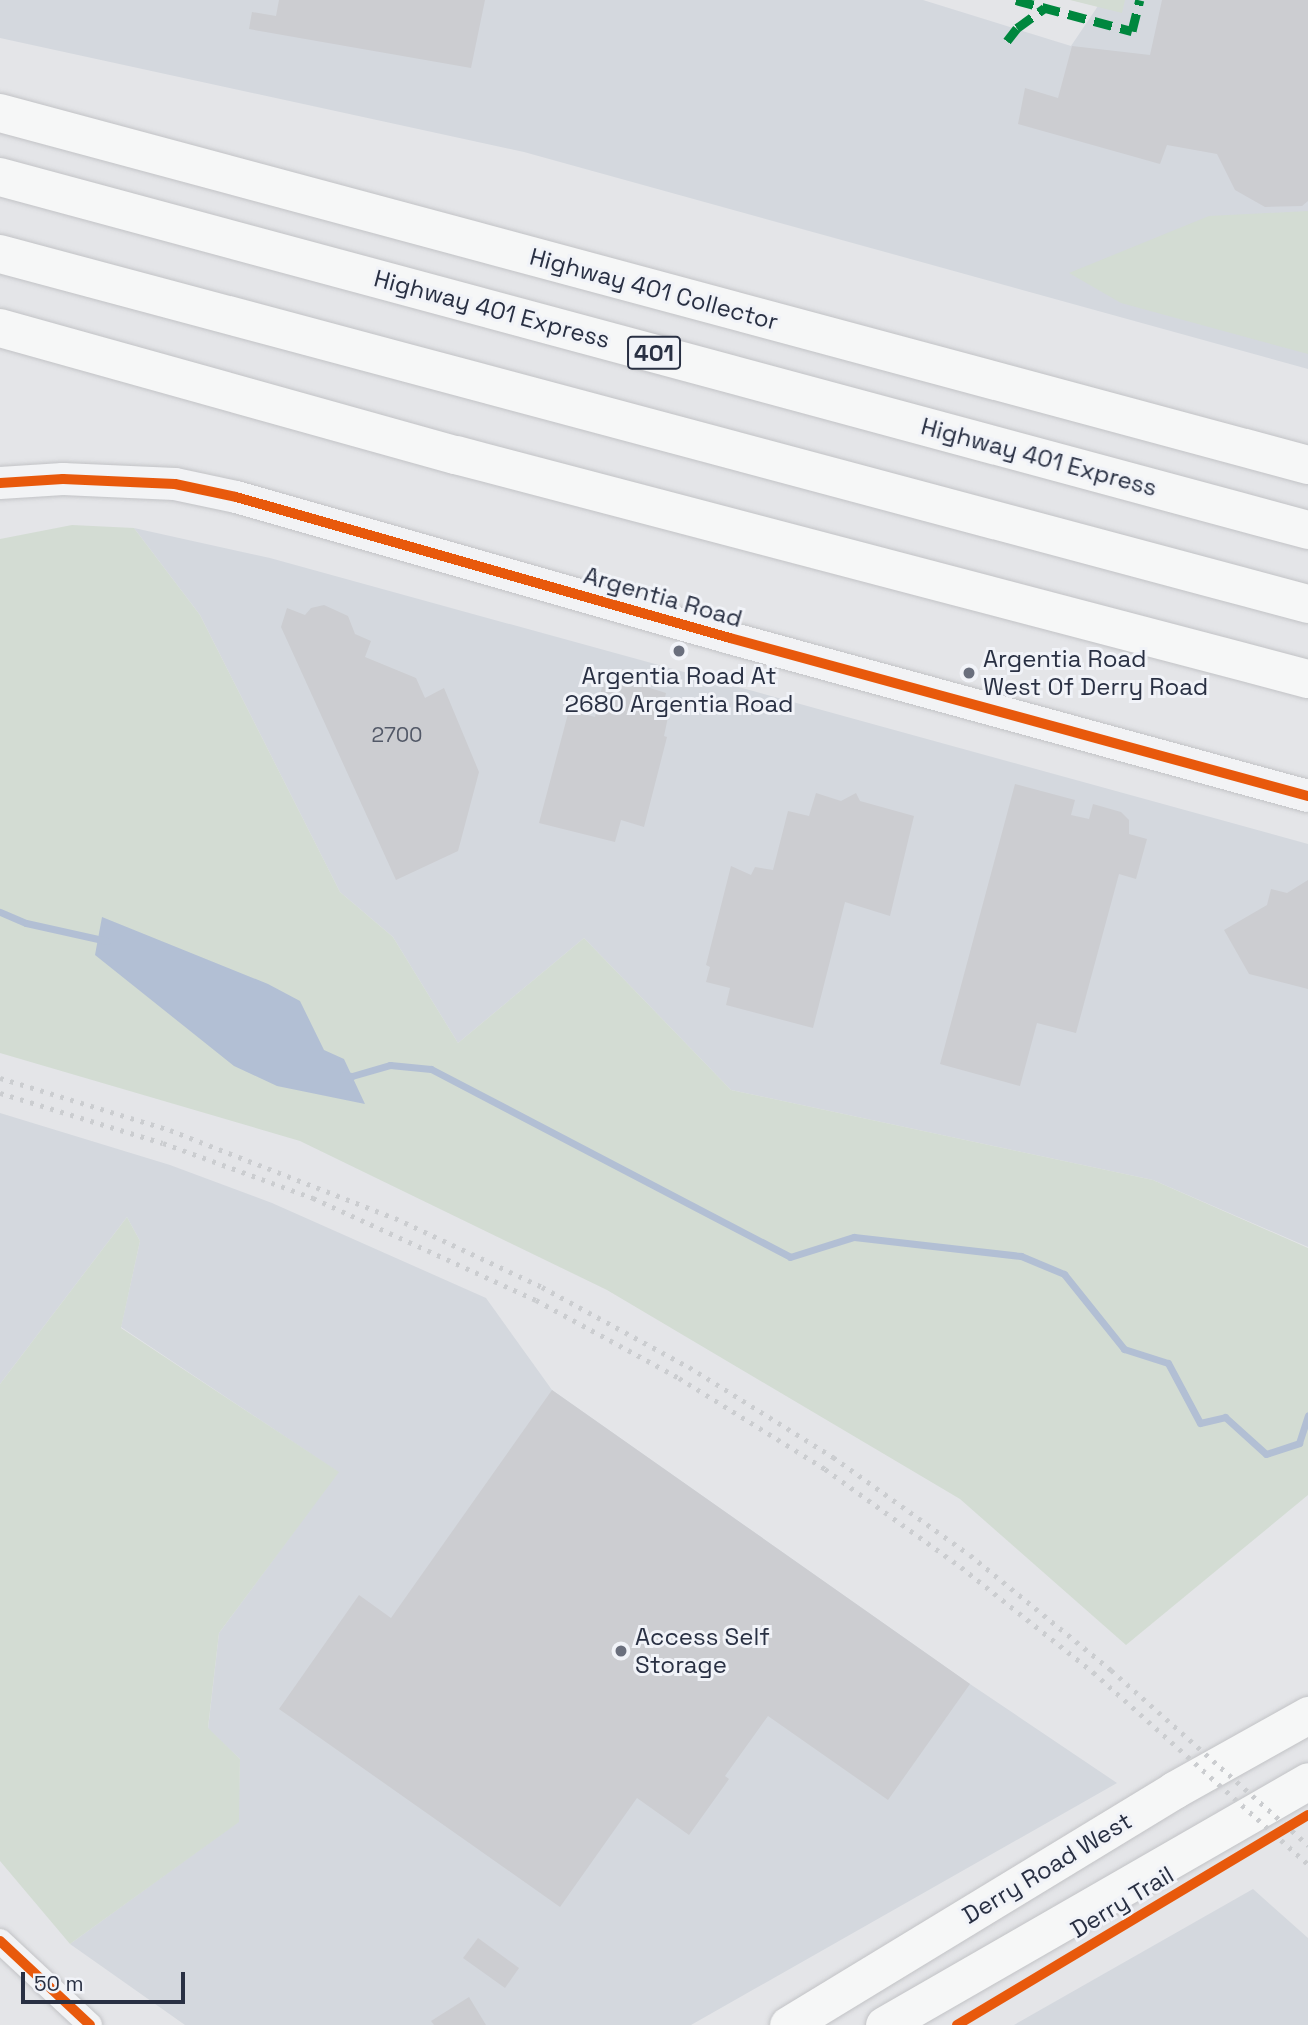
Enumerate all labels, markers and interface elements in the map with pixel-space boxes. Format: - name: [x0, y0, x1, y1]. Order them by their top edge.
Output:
- street label: Highway 401 Collector: [527, 242, 781, 336]
- street label: Highway 401 Express: [371, 264, 613, 354]
- road number: 401: [626, 334, 682, 372]
- street label: Highway 401 Express: [918, 412, 1160, 502]
- street label: Argentia Road: [580, 561, 746, 633]
- marker: Argentia Road At 2680 Argentia Road: [671, 643, 687, 659]
- place label: Argentia Road West Of Derry Road: [983, 645, 1208, 701]
- place label: Argentia Road At 2680 Argentia Road: [564, 662, 794, 718]
- marker: Argentia Road West Of Derry Road: [961, 665, 977, 681]
- house number: 2700: [371, 722, 423, 748]
- place label: Access Self Storage: [635, 1623, 770, 1679]
- marker: Access Self Storage: [613, 1643, 629, 1659]
- street label: Derry Road West: [957, 1806, 1137, 1930]
- street label: Derry Trail: [1065, 1860, 1179, 1944]
- scale bar: [24, 1958, 189, 2002]
- text: 50 m: [34, 1970, 84, 1997]

